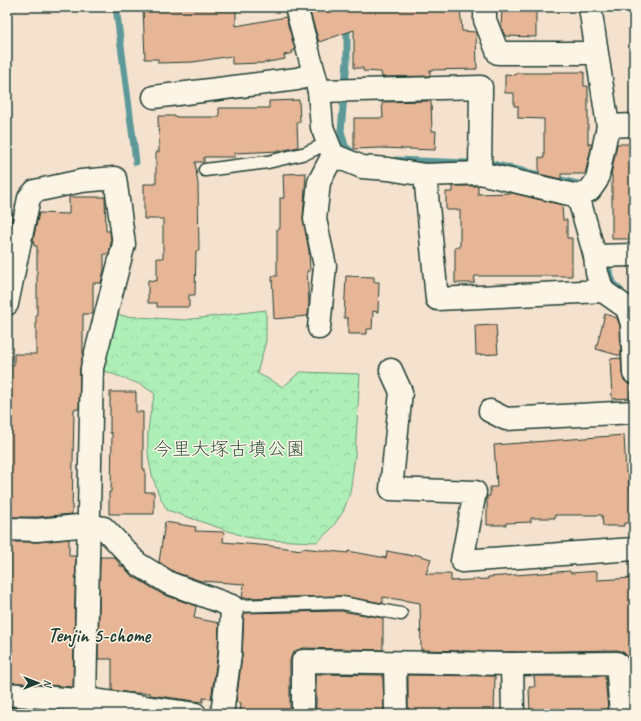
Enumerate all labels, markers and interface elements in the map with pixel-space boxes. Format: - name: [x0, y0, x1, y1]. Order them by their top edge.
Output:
- park label: 今里大塚古墳公園: [153, 437, 305, 461]
- district label: Tenjin 5-chome: [48, 623, 152, 648]
- north arrow: [18, 663, 58, 703]
- text: N: [41, 680, 55, 689]

